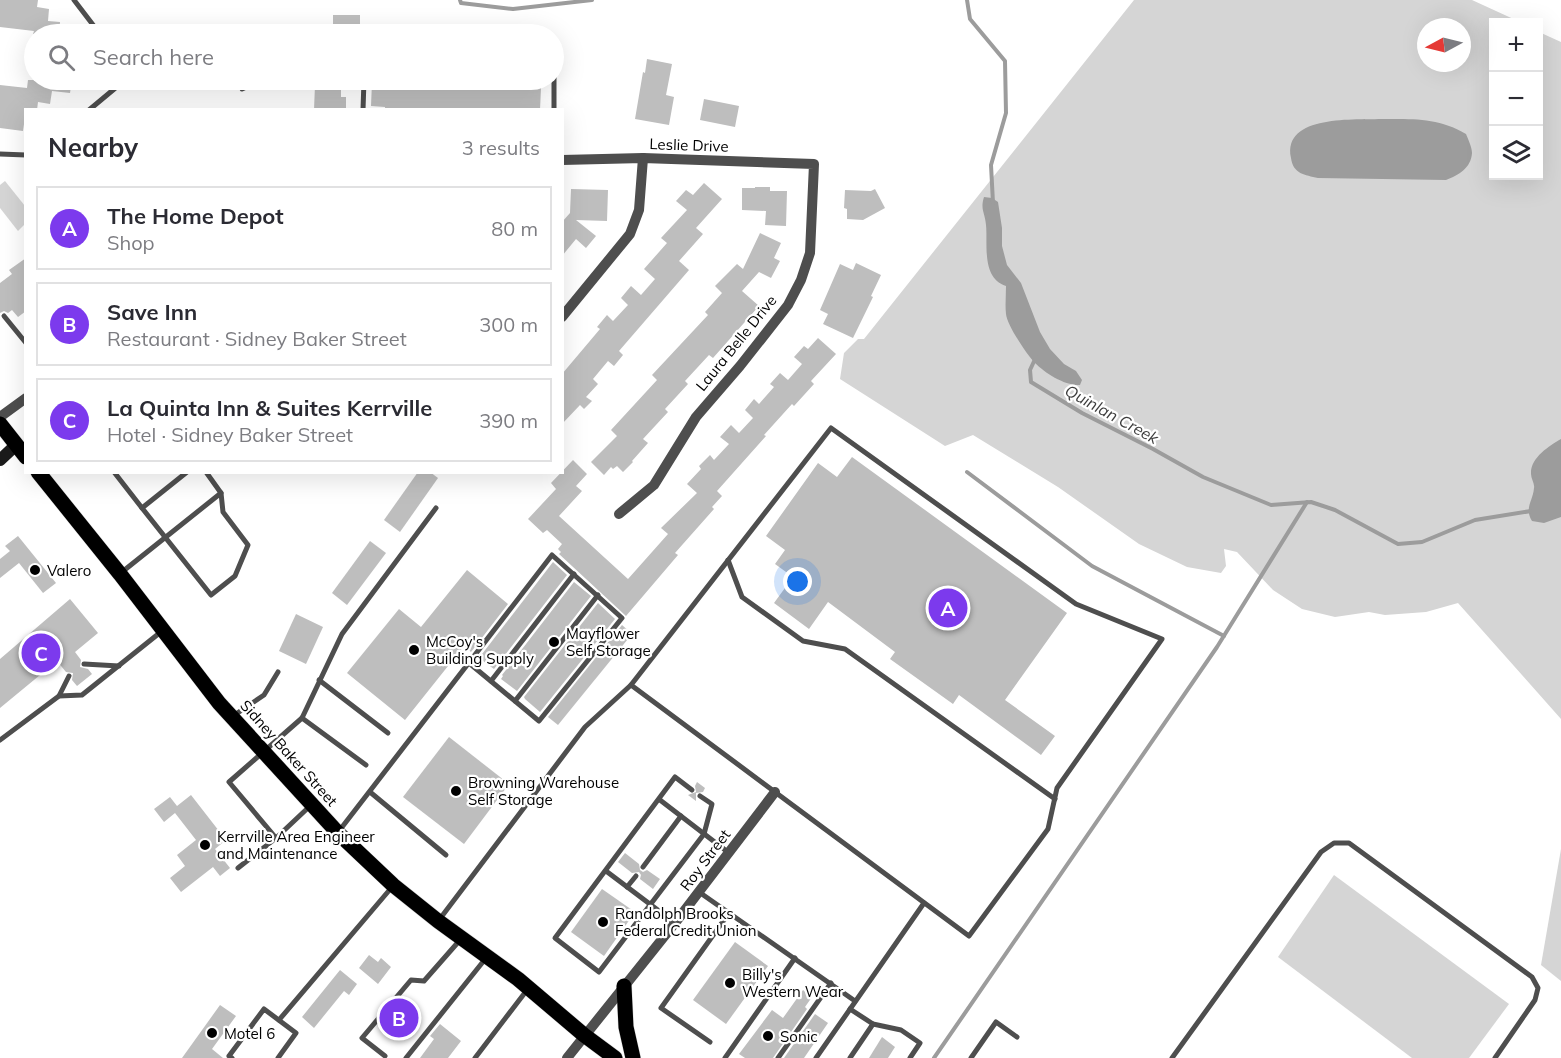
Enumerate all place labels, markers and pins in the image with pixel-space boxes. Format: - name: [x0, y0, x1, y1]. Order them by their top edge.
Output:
- place label: Valero: [47, 561, 91, 580]
- marker: Valero: [28, 563, 42, 577]
- pin: A: [928, 586, 968, 630]
- place label: Mayflower Self Storage: [566, 624, 651, 660]
- pin: C: [22, 630, 60, 676]
- place label: McCoy's Building Supply: [426, 632, 534, 668]
- marker: Mayflower Self Storage: [547, 635, 561, 649]
- marker: McCoy's Building Supply: [407, 643, 421, 657]
- place label: Browning Warehouse Self Storage: [468, 773, 619, 809]
- marker: Browning Warehouse Self Storage: [449, 784, 463, 798]
- place label: Kerrville Area Engineer and Maintenance: [217, 827, 375, 863]
- marker: Kerrville Area Engineer and Maintenance: [198, 838, 212, 852]
- place label: Randolph Brooks Federal Credit Union: [615, 904, 757, 940]
- marker: Randolph Brooks Federal Credit Union: [596, 915, 610, 929]
- place label: Billy's Western Wear: [742, 965, 844, 1001]
- marker: Billy's Western Wear: [723, 976, 737, 990]
- pin: B: [380, 996, 418, 1040]
- place label: Motel 6: [224, 1024, 275, 1043]
- marker: Motel 6: [205, 1026, 219, 1040]
- place label: Sonic: [780, 1027, 818, 1046]
- marker: Sonic: [761, 1029, 775, 1043]

